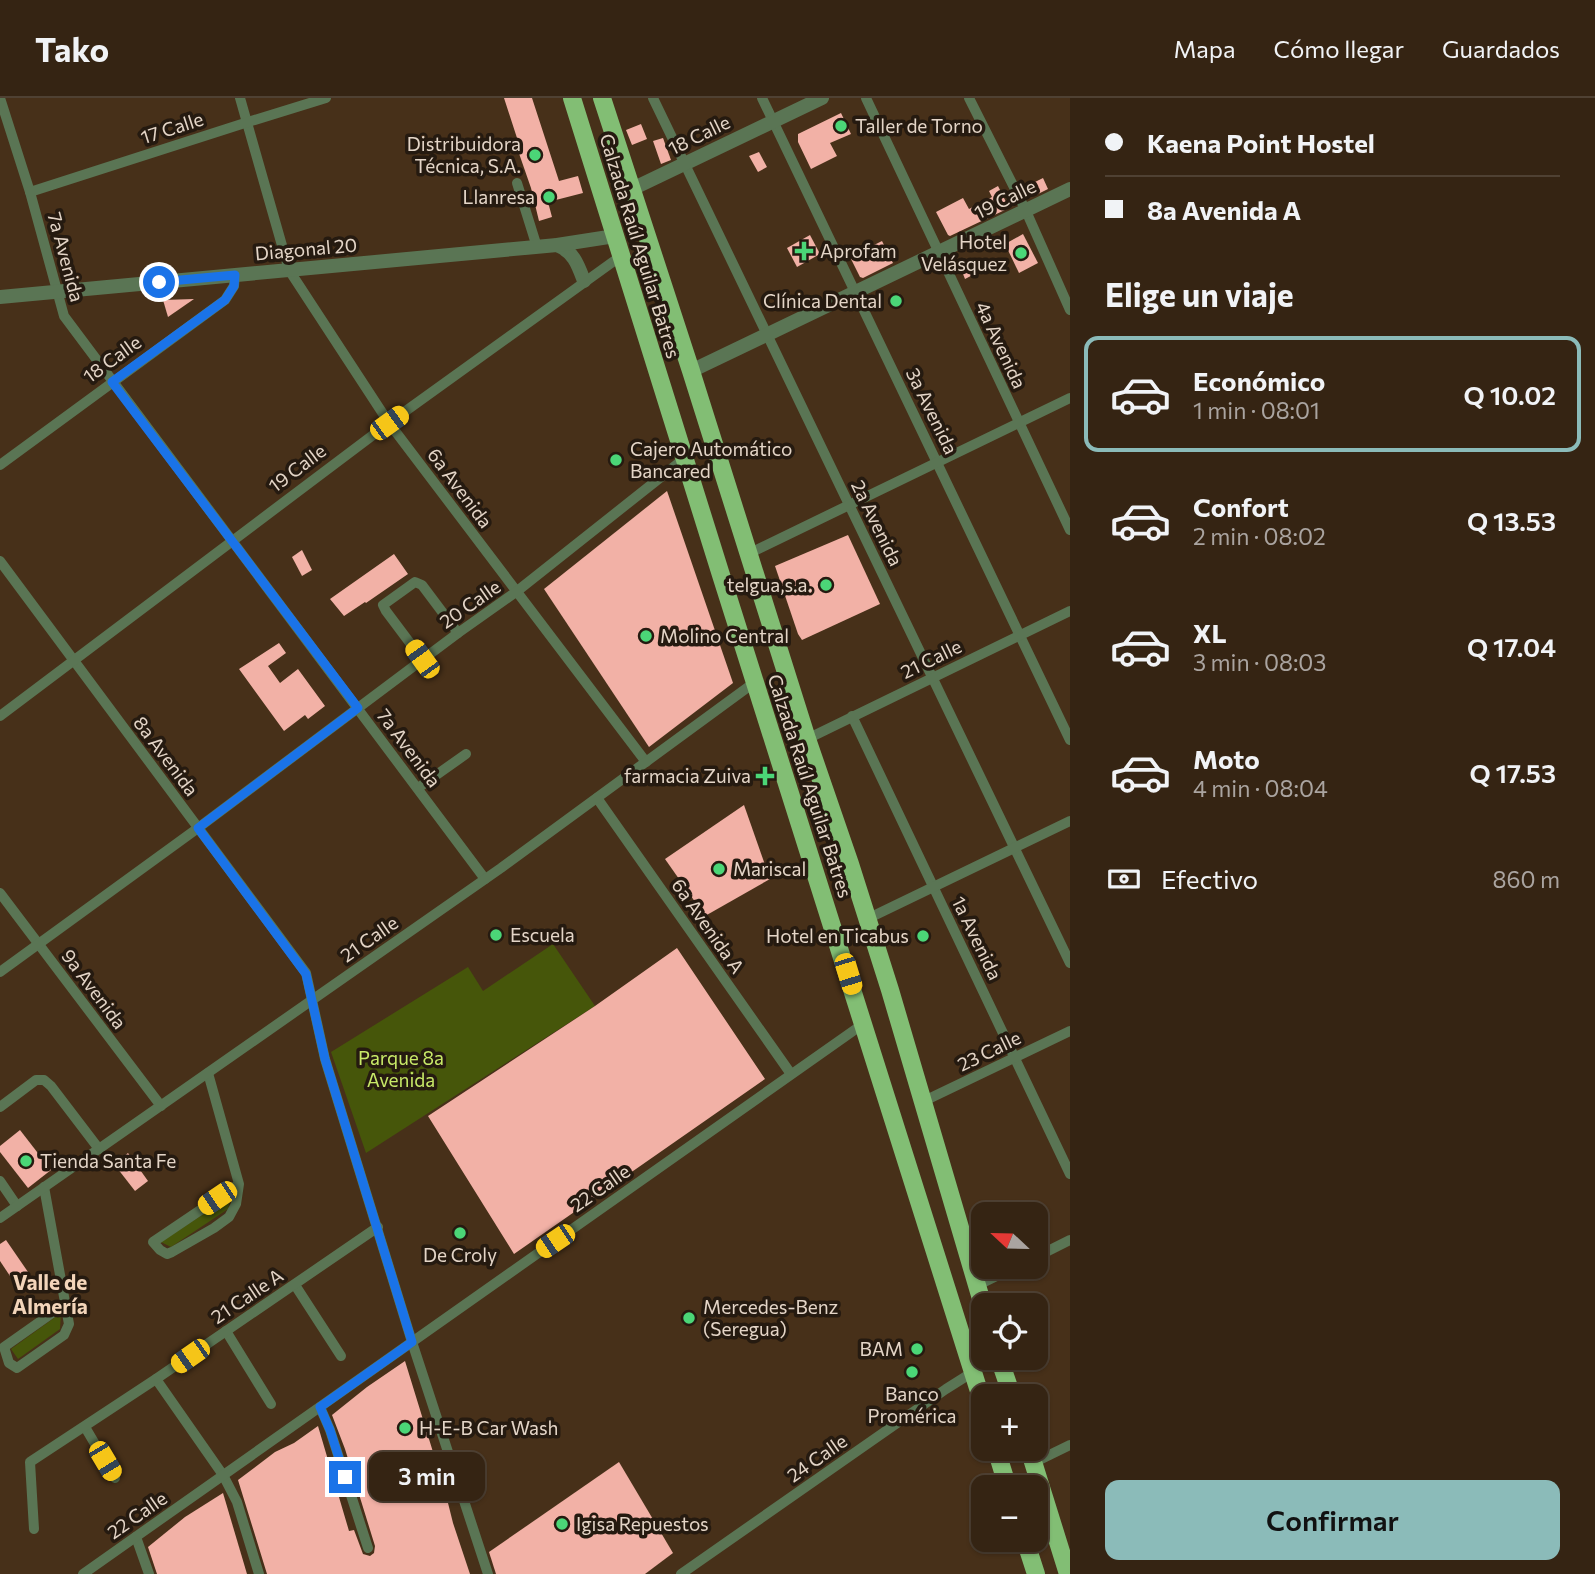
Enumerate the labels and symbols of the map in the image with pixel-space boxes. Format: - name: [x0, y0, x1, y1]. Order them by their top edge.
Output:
- street label: 17 Calle: [138, 107, 206, 148]
- street label: 18 Calle: [664, 110, 733, 159]
- place label: Taller de Torno: [855, 114, 983, 137]
- marker: Taller de Torno: [833, 118, 849, 134]
- street label: Calzada Raúl Aguilar Batres: [595, 131, 686, 361]
- place label: Distribuidora Técnica, S.A.: [407, 132, 521, 177]
- marker: Distribuidora Técnica, S.A.: [527, 147, 543, 163]
- street label: 19 Calle: [970, 174, 1039, 223]
- place label: Llanresa: [463, 185, 535, 208]
- marker: Llanresa: [541, 189, 557, 205]
- street label: 7a Avenida: [43, 210, 89, 304]
- place label: Hotel Velásquez: [921, 230, 1007, 275]
- street label: Diagonal 20: [254, 233, 358, 264]
- place label: Aprofam: [820, 239, 897, 262]
- marker: Aprofam: [794, 241, 814, 261]
- marker: Hotel Velásquez: [1013, 245, 1029, 261]
- route start: [143, 266, 175, 298]
- place label: Clínica Dental: [763, 289, 882, 312]
- marker: Clínica Dental: [888, 293, 904, 309]
- street label: 4a Avenida: [971, 298, 1032, 392]
- street label: 18 Calle: [78, 330, 145, 387]
- street label: 3a Avenida: [902, 364, 963, 458]
- car: [366, 402, 413, 444]
- place label: Cajero Automático Bancared: [630, 437, 792, 482]
- street label: 19 Calle: [263, 439, 330, 497]
- street label: 6a Avenida: [423, 443, 498, 532]
- marker: Cajero Automático Bancared: [608, 452, 624, 468]
- street label: 2a Avenida: [847, 476, 908, 569]
- place label: telgua,s.a.: [727, 573, 812, 596]
- street label: 20 Calle: [435, 574, 505, 633]
- marker: telgua,s.a.: [818, 577, 834, 593]
- place label: Molino Central: [660, 624, 789, 647]
- marker: Molino Central: [638, 628, 654, 644]
- street label: 21 Calle: [897, 634, 965, 683]
- car: [402, 636, 443, 682]
- street label: Calzada Raúl Aguilar Batres: [763, 671, 858, 901]
- street label: 7a Avenida: [373, 704, 446, 791]
- street label: 8a Avenida: [129, 711, 204, 800]
- place label: farmacia Zuiva: [624, 764, 751, 787]
- marker: farmacia Zuiva: [757, 768, 773, 784]
- place label: Mariscal: [733, 857, 806, 880]
- marker: Mariscal: [711, 861, 727, 877]
- street label: 6a Avenida A: [667, 874, 749, 978]
- street label: 1a Avenida: [947, 892, 1008, 983]
- street label: 21 Calle: [336, 911, 402, 967]
- place label: Escuela: [510, 923, 575, 946]
- place label: Hotel en Ticabus: [766, 924, 909, 947]
- marker: Escuela: [488, 927, 504, 943]
- marker: Hotel en Ticabus: [915, 928, 931, 944]
- street label: 9a Avenida: [57, 944, 132, 1033]
- car: [832, 951, 865, 997]
- street label: 23 Calle: [953, 1025, 1024, 1076]
- park label: Parque 8a Avenida: [358, 1046, 444, 1091]
- place label: Tienda Santa Fe: [40, 1149, 176, 1172]
- marker: Tienda Santa Fe: [18, 1153, 34, 1169]
- street label: 22 Calle: [566, 1159, 634, 1216]
- car: [194, 1178, 241, 1218]
- north arrow: [971, 1202, 1048, 1279]
- car: [532, 1221, 579, 1261]
- marker: De Croly: [452, 1225, 468, 1241]
- place label: De Croly: [423, 1243, 497, 1266]
- street label: 21 Calle A: [206, 1263, 287, 1328]
- district label: Valle de Almería: [12, 1269, 88, 1318]
- place label: Mercedes-Benz (Seregua): [703, 1295, 838, 1340]
- marker: Mercedes-Benz (Seregua): [681, 1310, 697, 1326]
- car: [167, 1335, 214, 1377]
- place label: BAM: [859, 1337, 903, 1360]
- marker: BAM: [909, 1341, 925, 1357]
- marker: Banco Promérica: [904, 1364, 920, 1380]
- place label: Banco Promérica: [868, 1382, 956, 1427]
- place label: H-E-B Car Wash: [419, 1416, 559, 1439]
- marker: H-E-B Car Wash: [397, 1420, 413, 1436]
- street label: 24 Calle: [782, 1429, 851, 1486]
- car: [86, 1438, 125, 1484]
- callout: 3 min: [370, 1452, 485, 1502]
- route end: [329, 1461, 361, 1493]
- street label: 22 Calle: [103, 1486, 171, 1543]
- place label: Igisa Repuestos: [576, 1512, 709, 1535]
- marker: Igisa Repuestos: [554, 1516, 570, 1532]

